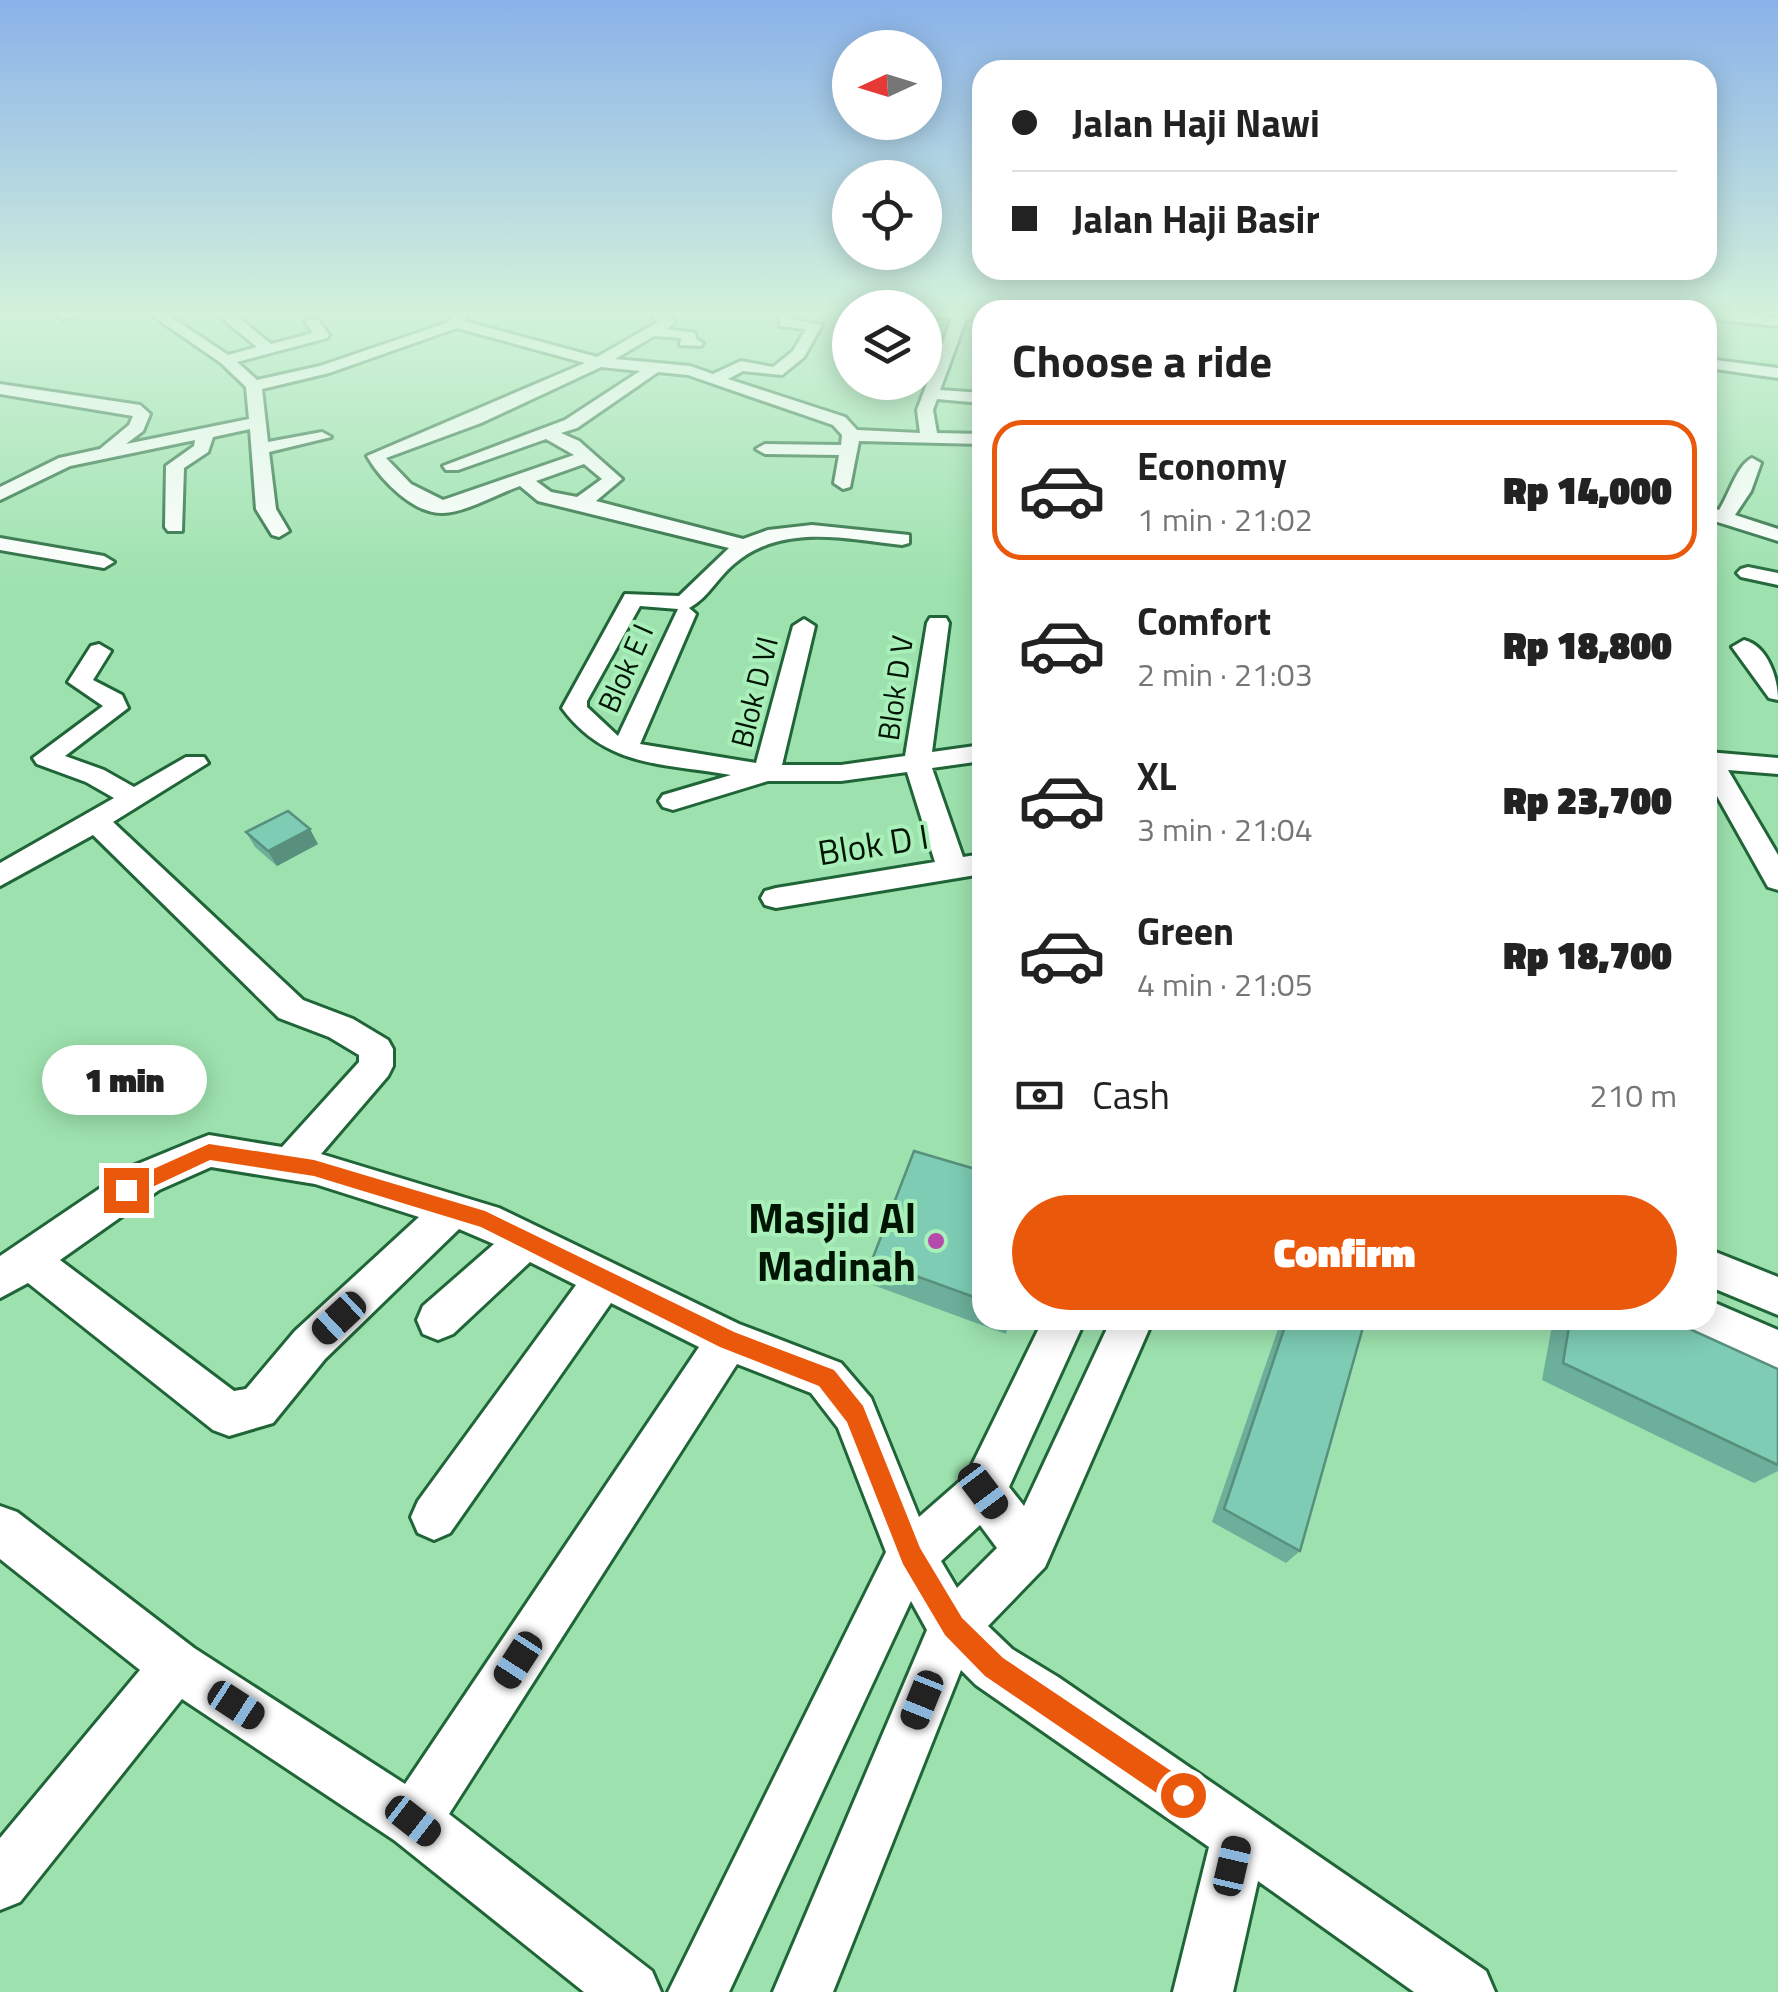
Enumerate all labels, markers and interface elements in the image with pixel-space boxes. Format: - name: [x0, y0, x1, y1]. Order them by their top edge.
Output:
- north arrow: [832, 30, 942, 140]
- map controls: [832, 30, 942, 400]
- text: Jalan Haji Nawi: [1072, 94, 1320, 152]
- button: locate: [832, 160, 942, 270]
- text: Jalan Haji Basir: [1072, 190, 1320, 248]
- button: layers: [832, 290, 942, 400]
- text: Choose a ride: [1012, 326, 1272, 394]
- text: Economy: [1137, 437, 1287, 495]
- icon: car: [1017, 445, 1107, 535]
- text: Rp 14,000: [1503, 461, 1672, 519]
- text: 1 min · 21:02: [1137, 495, 1313, 543]
- text: Comfort: [1137, 592, 1271, 650]
- icon: car: [1017, 600, 1107, 690]
- street label: Blok E I: [585, 616, 665, 720]
- text: Rp 18,800: [1503, 616, 1672, 674]
- street label: Blok D VI: [718, 632, 790, 752]
- street label: Blok D V: [865, 632, 925, 744]
- text: 2 min · 21:03: [1137, 650, 1313, 698]
- text: XL: [1137, 747, 1177, 805]
- icon: car: [1017, 755, 1107, 845]
- text: Rp 23,700: [1503, 771, 1672, 829]
- text: 3 min · 21:04: [1137, 805, 1313, 853]
- street label: Blok D I: [814, 809, 932, 879]
- text: Green: [1137, 902, 1234, 960]
- icon: car: [1017, 910, 1107, 1000]
- text: Rp 18,700: [1503, 926, 1672, 984]
- text: 4 min · 21:05: [1137, 960, 1313, 1008]
- callout: 1 min: [44, 1045, 208, 1115]
- text: 1 min: [85, 1056, 164, 1104]
- text: Cash: [1092, 1066, 1170, 1124]
- icon: cash: [1012, 1068, 1067, 1123]
- text: 210 m: [1589, 1071, 1677, 1119]
- route end: [104, 1168, 149, 1213]
- place label: Masjid Al Madinah: [748, 1185, 916, 1297]
- button: Confirm: [1012, 1195, 1677, 1310]
- marker: Masjid Al Madinah: [925, 1230, 947, 1252]
- car: [307, 1287, 371, 1349]
- car: [953, 1458, 1013, 1524]
- car: [489, 1627, 547, 1693]
- car: [897, 1667, 947, 1733]
- car: [203, 1676, 269, 1734]
- route start: [1161, 1773, 1206, 1818]
- car: [380, 1791, 446, 1851]
- car: [1211, 1833, 1253, 1899]

